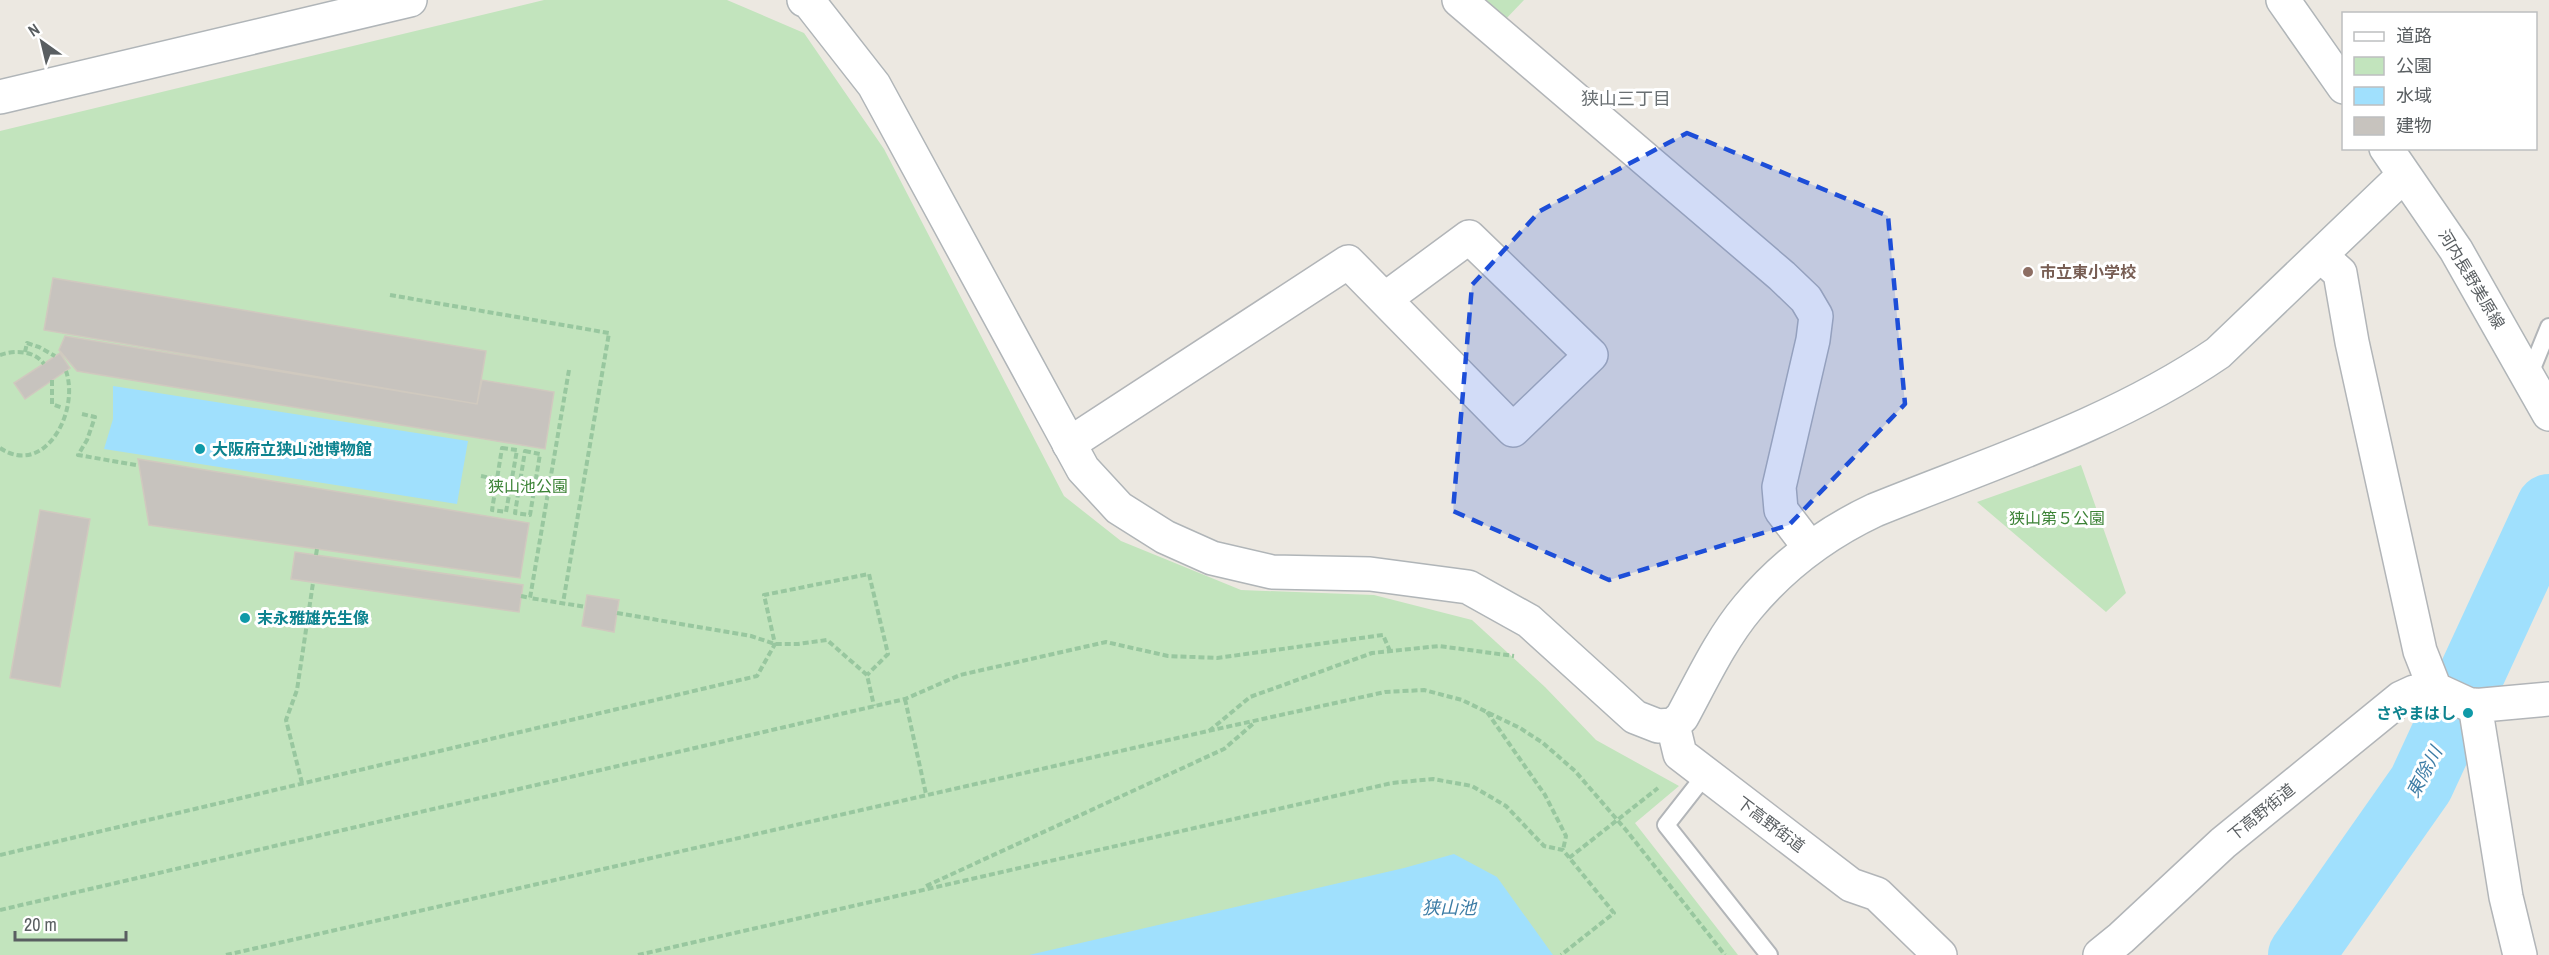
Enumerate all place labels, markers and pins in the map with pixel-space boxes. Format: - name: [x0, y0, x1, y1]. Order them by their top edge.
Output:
- place label: 市立東小学校: [2040, 261, 2136, 283]
- marker: 市立東小学校: [2021, 265, 2035, 279]
- place label: 大阪府立狭山池博物館: [212, 438, 372, 460]
- marker: 大阪府立狭山池博物館: [193, 442, 207, 456]
- place label: 末永雅雄先生像: [257, 607, 369, 629]
- marker: 末永雅雄先生像: [238, 611, 252, 625]
- place label: さやまはし: [2376, 702, 2456, 724]
- marker: さやまはし: [2461, 706, 2475, 720]

